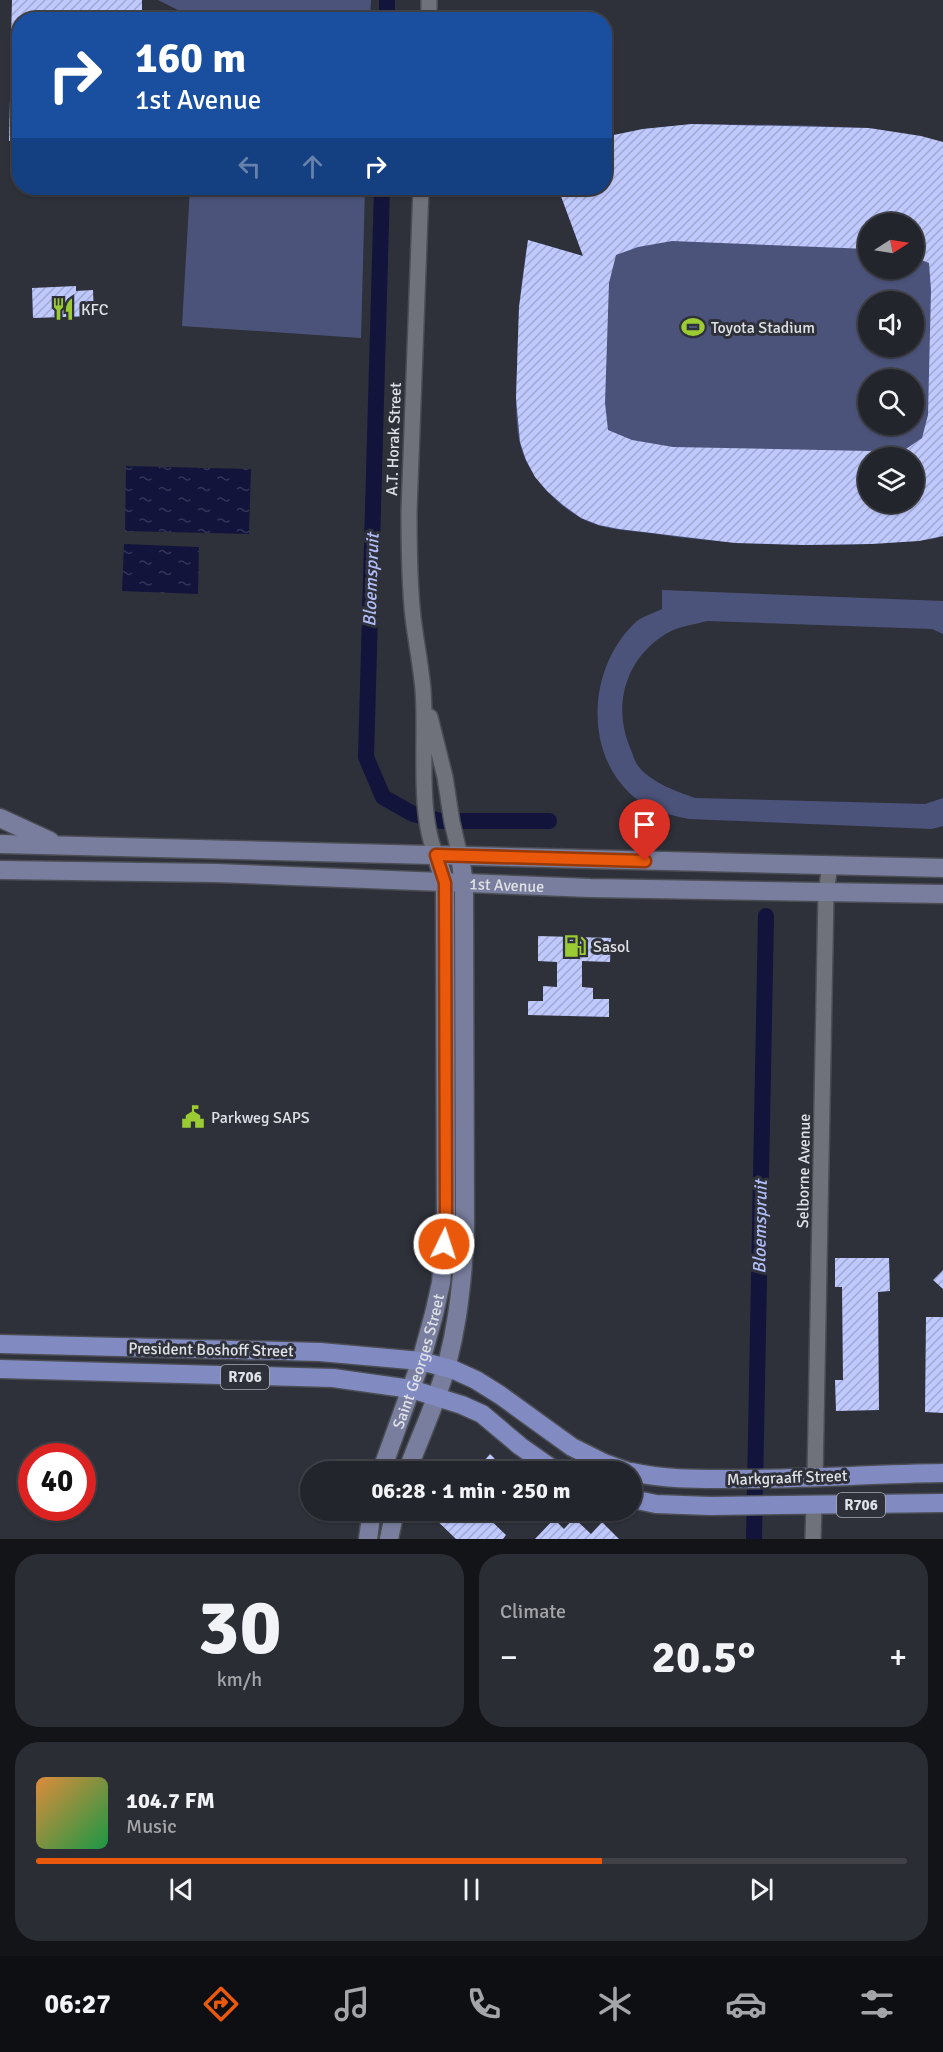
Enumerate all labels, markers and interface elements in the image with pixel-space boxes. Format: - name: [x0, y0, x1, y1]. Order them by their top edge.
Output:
- text: 160 m: [135, 33, 246, 84]
- icon: right: [36, 36, 114, 114]
- text: 1st Avenue: [135, 84, 261, 117]
- icon: left: [233, 150, 266, 183]
- icon: ahead: [296, 150, 329, 183]
- icon: right: [359, 150, 392, 183]
- north arrow: [858, 213, 924, 279]
- map controls: [858, 213, 924, 513]
- button: sound: [858, 291, 924, 357]
- restaurant icon: KFC: [50, 296, 76, 322]
- place label: KFC: [81, 300, 109, 320]
- sports icon: Toyota Stadium: [680, 314, 706, 340]
- place label: Toyota Stadium: [711, 318, 815, 338]
- button: search: [858, 369, 924, 435]
- street label: A.T. Horak Street: [382, 381, 406, 496]
- button: layers: [858, 447, 924, 513]
- water label: Bloemspruit: [358, 530, 384, 627]
- pin: [619, 799, 670, 861]
- icon: arrive: [628, 808, 661, 841]
- street label: 1st Avenue: [469, 874, 545, 897]
- fuel station icon: Sasol: [562, 933, 588, 959]
- place label: Sasol: [593, 937, 630, 957]
- public building icon: Parkweg SAPS: [180, 1104, 206, 1130]
- place label: Parkweg SAPS: [211, 1108, 310, 1128]
- street label: Selborne Avenue: [793, 1114, 815, 1228]
- water label: Bloemspruit: [748, 1177, 772, 1274]
- position arrow: [412, 1212, 476, 1276]
- street label: Saint Georges Street: [388, 1292, 449, 1432]
- street label: President Boshoff Street: [128, 1339, 294, 1361]
- road number: R706: [221, 1365, 269, 1389]
- speed limit sign: 40: [18, 1443, 96, 1521]
- street label: Markgraaff Street: [726, 1466, 848, 1490]
- text: 06:28 · 1 min · 250 m: [371, 1477, 571, 1504]
- road number: R706: [837, 1493, 885, 1517]
- text: 30: [197, 1580, 282, 1676]
- text: Climate: [500, 1599, 566, 1624]
- text: 20.5°: [652, 1630, 755, 1685]
- text: −: [500, 1637, 518, 1678]
- text: +: [889, 1637, 907, 1678]
- text: km/h: [217, 1667, 262, 1692]
- text: 104.7 FM: [126, 1787, 215, 1814]
- text: Music: [126, 1814, 177, 1839]
- icon: previous: [165, 1873, 198, 1906]
- icon: pause: [455, 1873, 488, 1906]
- icon: next: [745, 1873, 778, 1906]
- icon: directions: [200, 1983, 242, 2025]
- icon: music: [331, 1983, 373, 2025]
- icon: phone: [463, 1983, 505, 2025]
- icon: climate: [594, 1983, 636, 2025]
- icon: car: [725, 1983, 767, 2025]
- icon: filters: [856, 1983, 898, 2025]
- text: 06:27: [45, 1988, 111, 2021]

